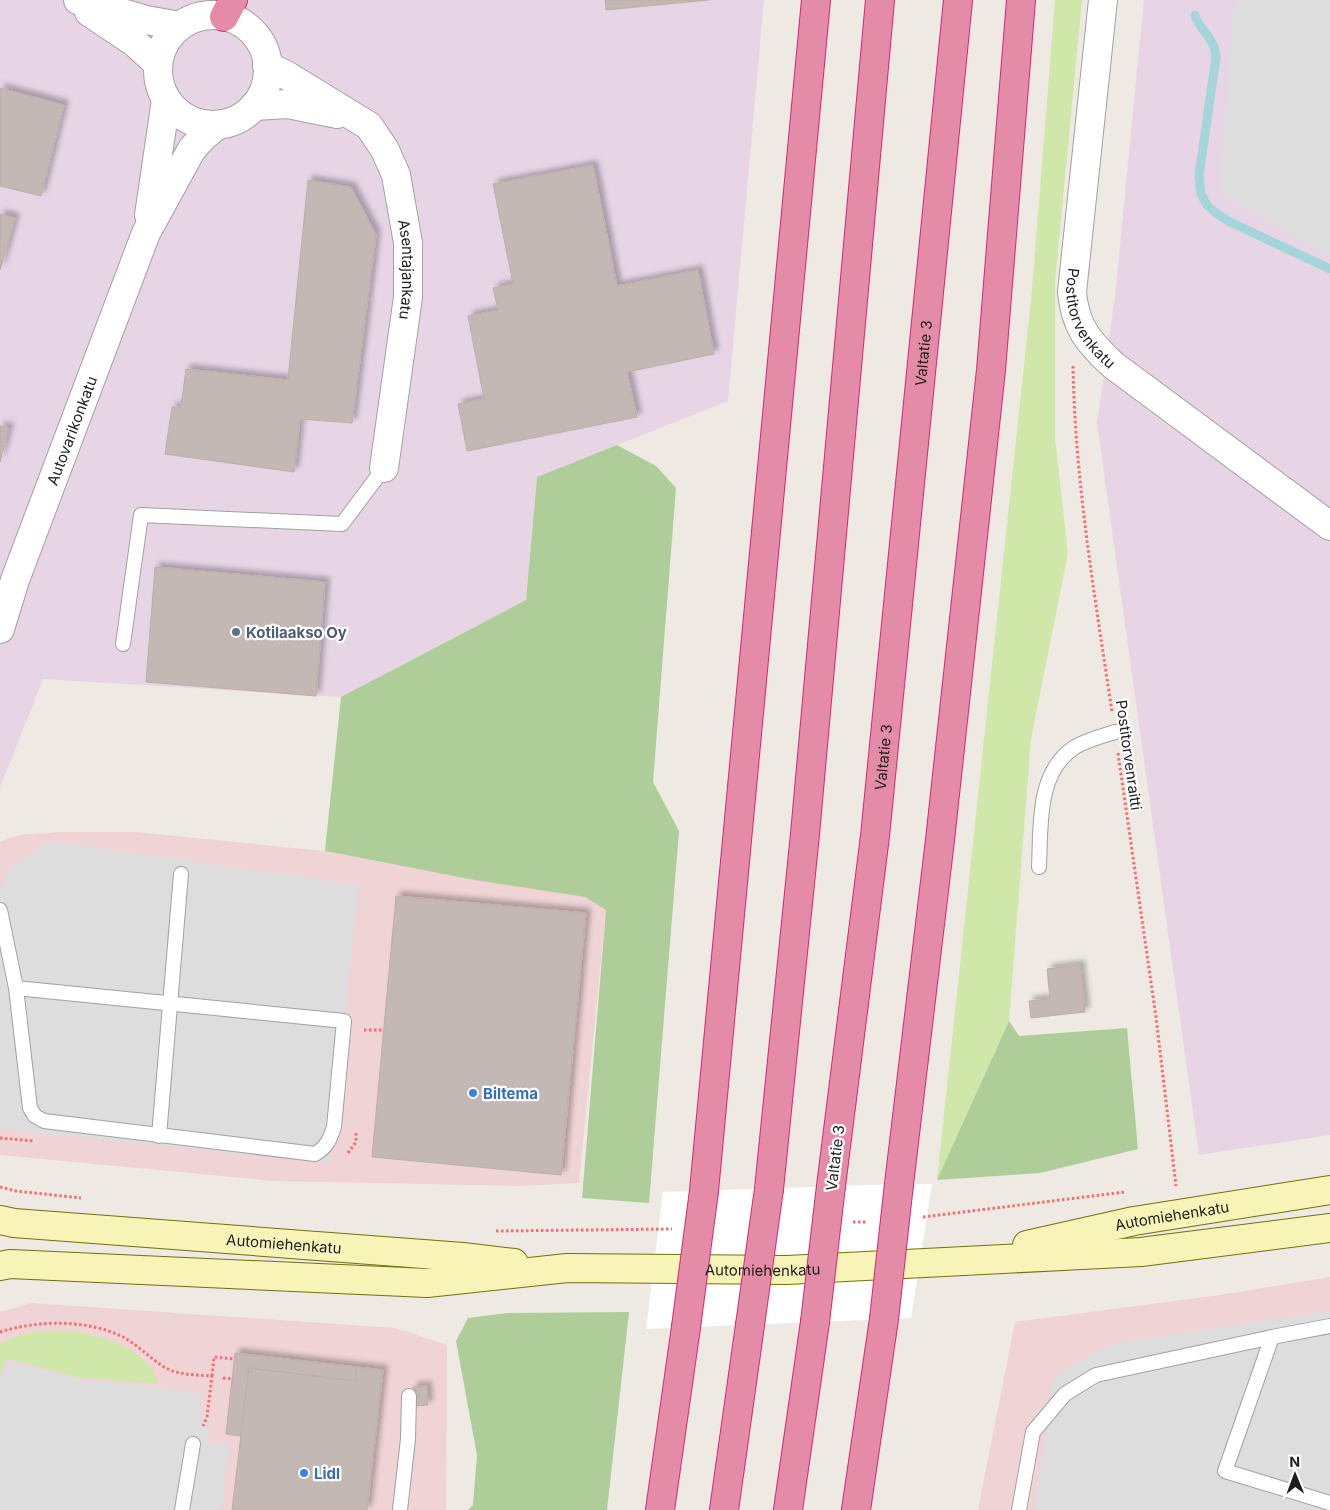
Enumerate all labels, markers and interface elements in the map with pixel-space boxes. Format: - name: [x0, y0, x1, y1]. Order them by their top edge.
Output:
- street label: Asentajankatu: [394, 218, 418, 321]
- street label: Postitorvenkatu: [1062, 267, 1120, 372]
- street label: Valtatie 3: [910, 319, 936, 387]
- street label: Autovarikonkatu: [42, 373, 101, 488]
- place label: Kotilaakso Oy: [246, 623, 347, 642]
- marker: Kotilaakso Oy: [230, 626, 242, 638]
- street label: Postitorvenraitti: [1112, 699, 1146, 811]
- street label: Valtatie 3: [870, 723, 896, 791]
- place label: Biltema: [483, 1084, 538, 1103]
- marker: Biltema: [467, 1087, 479, 1099]
- street label: Valtatie 3: [822, 1124, 848, 1192]
- street label: Automiehenkatu: [1113, 1197, 1230, 1235]
- street label: Automiehenkatu: [226, 1230, 342, 1257]
- street label: Automiehenkatu: [705, 1259, 821, 1280]
- north arrow: [1270, 1450, 1320, 1500]
- text: N: [1289, 1453, 1300, 1470]
- place label: Lidl: [314, 1464, 340, 1483]
- marker: Lidl: [298, 1467, 310, 1479]

